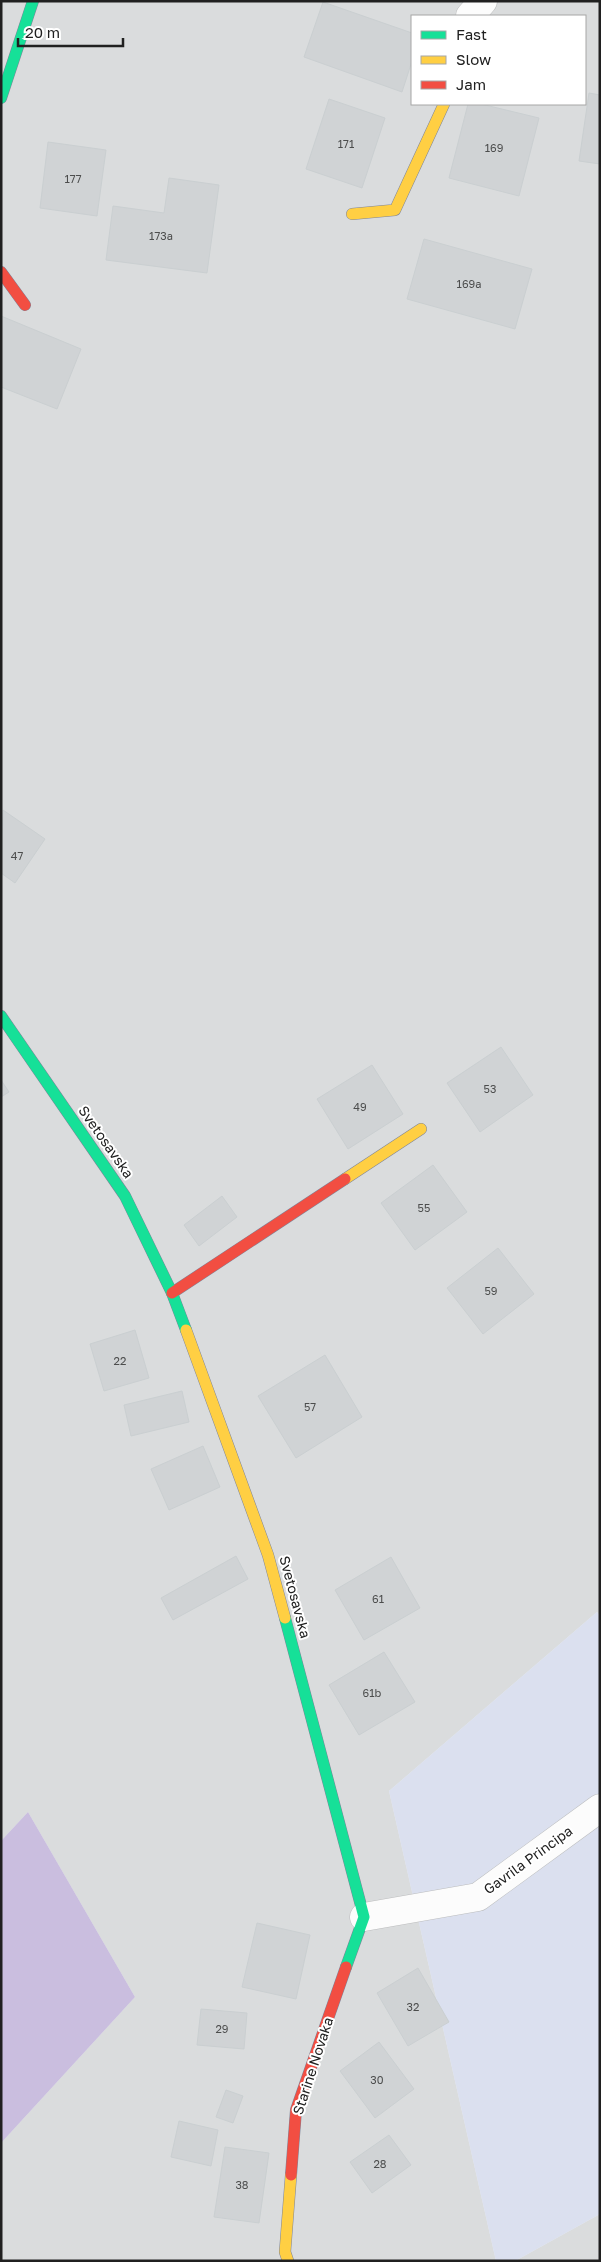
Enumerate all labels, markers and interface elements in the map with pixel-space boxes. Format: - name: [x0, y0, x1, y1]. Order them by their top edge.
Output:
- scale bar: [18, 15, 122, 47]
- legend: [411, 15, 586, 105]
- text: 20 m: [25, 23, 60, 41]
- text: Fast: [456, 25, 487, 43]
- text: Slow: [456, 50, 491, 68]
- text: Jam: [456, 75, 486, 93]
- house number: 171: [338, 137, 354, 150]
- house number: 169: [485, 141, 503, 154]
- house number: 177: [65, 172, 82, 185]
- house number: 173a: [149, 229, 173, 242]
- house number: 169a: [457, 277, 481, 290]
- house number: 47: [11, 849, 23, 862]
- house number: 53: [484, 1082, 496, 1095]
- house number: 49: [353, 1100, 367, 1113]
- street label: Svetosavska: [75, 1102, 138, 1181]
- house number: 55: [418, 1201, 430, 1214]
- house number: 59: [484, 1284, 498, 1297]
- house number: 22: [114, 1354, 126, 1367]
- house number: 57: [304, 1400, 316, 1413]
- street label: Svetosavska: [276, 1554, 315, 1640]
- house number: 61: [372, 1592, 384, 1605]
- house number: 61b: [363, 1686, 382, 1699]
- street label: Gavrila Principa: [480, 1822, 575, 1897]
- house number: 32: [407, 2000, 419, 2013]
- street label: Starine Novaka: [289, 2015, 336, 2117]
- house number: 29: [215, 2022, 229, 2035]
- house number: 30: [370, 2073, 384, 2086]
- house number: 28: [373, 2157, 387, 2170]
- house number: 38: [235, 2178, 249, 2191]

